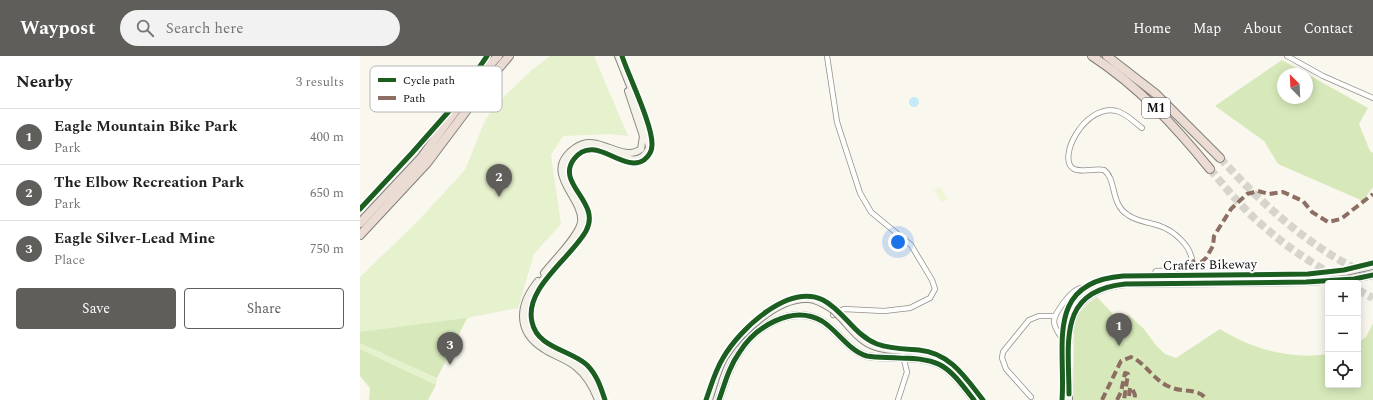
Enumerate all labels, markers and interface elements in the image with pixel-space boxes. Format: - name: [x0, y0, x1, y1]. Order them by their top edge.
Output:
- search box: [120, 10, 400, 46]
- text: Waypost: [20, 14, 96, 43]
- icon: search: [134, 17, 156, 39]
- text: Search here: [166, 17, 243, 40]
- text: Home: [1133, 18, 1171, 39]
- text: Map: [1193, 18, 1221, 39]
- text: About: [1243, 18, 1282, 39]
- text: Contact: [1304, 18, 1353, 39]
- legend: [370, 66, 502, 112]
- north arrow: [1277, 68, 1313, 104]
- text: Nearby: [16, 69, 72, 95]
- text: 3 results: [296, 72, 344, 92]
- text: Cycle path: [403, 72, 455, 89]
- text: Path: [403, 90, 425, 107]
- road number: M1: [1142, 98, 1170, 118]
- text: Eagle Mountain Bike Park: [54, 115, 237, 138]
- text: 1: [25, 127, 33, 147]
- text: 400 m: [310, 127, 344, 147]
- text: Park: [54, 138, 81, 158]
- pin: 2: [486, 164, 512, 197]
- text: The Elbow Recreation Park: [54, 171, 244, 194]
- text: 2: [25, 183, 33, 203]
- text: 650 m: [310, 183, 344, 203]
- text: Park: [54, 194, 81, 214]
- text: Eagle Silver-Lead Mine: [54, 227, 215, 250]
- your location: [888, 232, 908, 252]
- text: 3: [25, 239, 33, 259]
- text: 750 m: [310, 239, 344, 259]
- text: Place: [54, 250, 85, 270]
- street label: Crafers Bikeway: [1163, 254, 1258, 276]
- map controls: [1325, 280, 1361, 388]
- button: +: [1325, 280, 1361, 316]
- button: Save: [16, 288, 176, 329]
- button: Share: [184, 288, 344, 329]
- pin: 1: [1106, 313, 1132, 346]
- button: −: [1325, 316, 1361, 352]
- pin: 3: [437, 332, 463, 365]
- button: locate: [1325, 352, 1361, 388]

